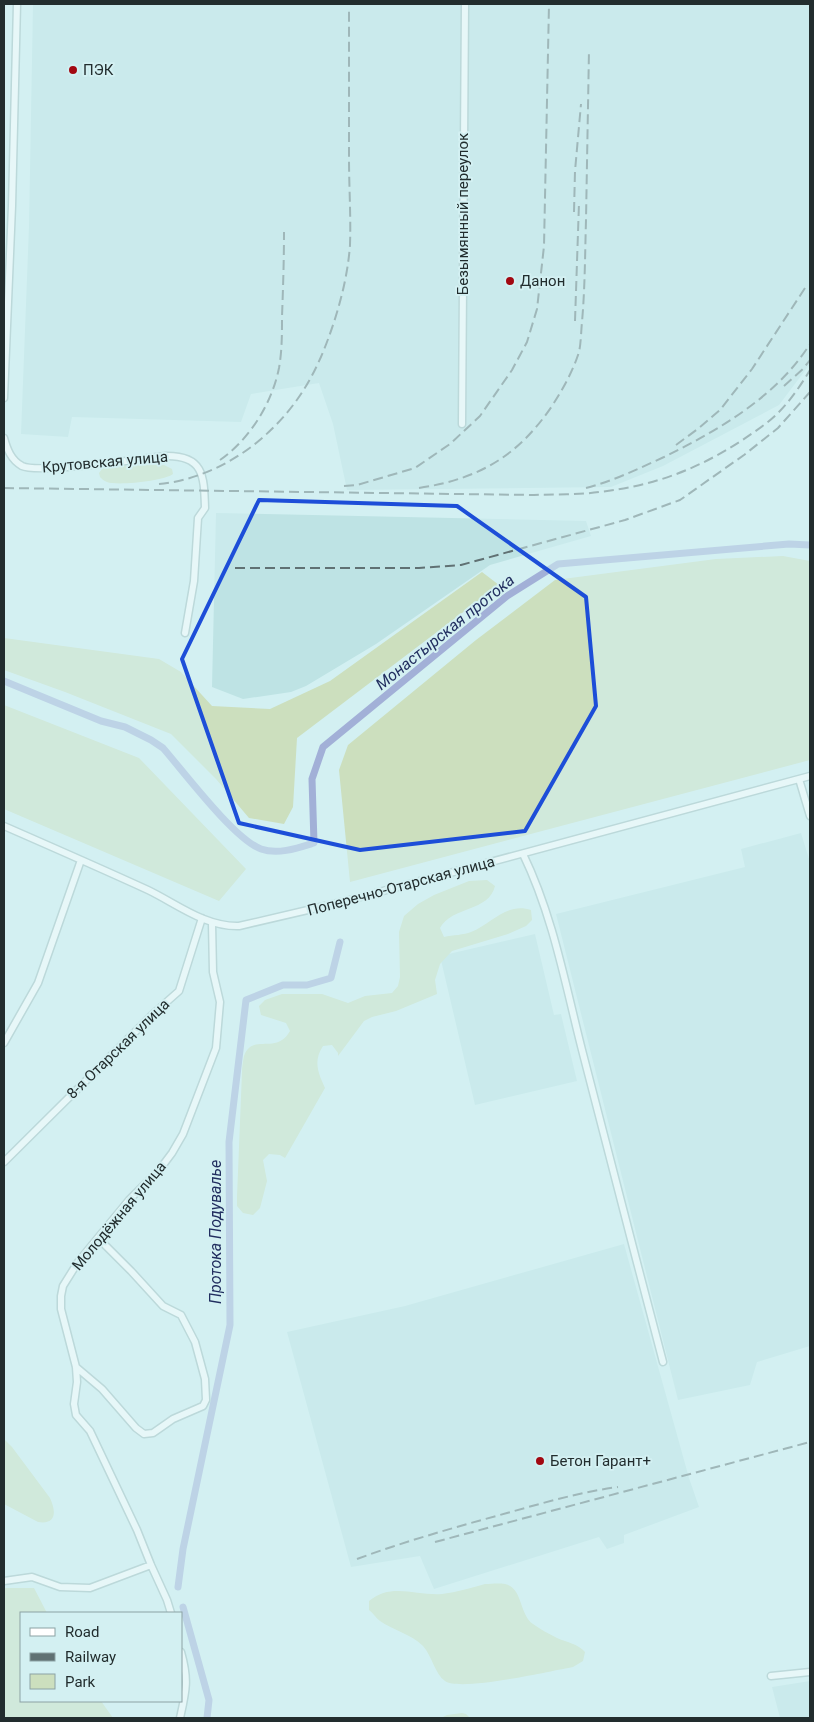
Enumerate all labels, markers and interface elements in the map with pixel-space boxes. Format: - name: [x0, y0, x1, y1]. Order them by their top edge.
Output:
- place label: ПЭК: [83, 61, 114, 79]
- marker: ПЭК: [67, 64, 79, 76]
- street label: Безымянный переулок: [454, 133, 472, 295]
- place label: Данон: [520, 272, 565, 290]
- marker: Данон: [504, 275, 516, 287]
- street label: Крутовская улица: [41, 448, 169, 476]
- water label: Монастырская протока: [372, 570, 518, 694]
- street label: Поперечно-Отарская улица: [305, 852, 497, 920]
- street label: 8-я Отарская улица: [63, 995, 173, 1103]
- street label: Молодёжная улица: [68, 1158, 170, 1274]
- water label: Протока Подувалье: [206, 1160, 225, 1304]
- place label: Бетон Гарант+: [550, 1452, 651, 1470]
- marker: Бетон Гарант+: [534, 1455, 546, 1467]
- legend: [20, 1612, 182, 1702]
- text: Road: [65, 1623, 99, 1641]
- text: Railway: [65, 1648, 116, 1666]
- text: Park: [65, 1673, 96, 1691]

